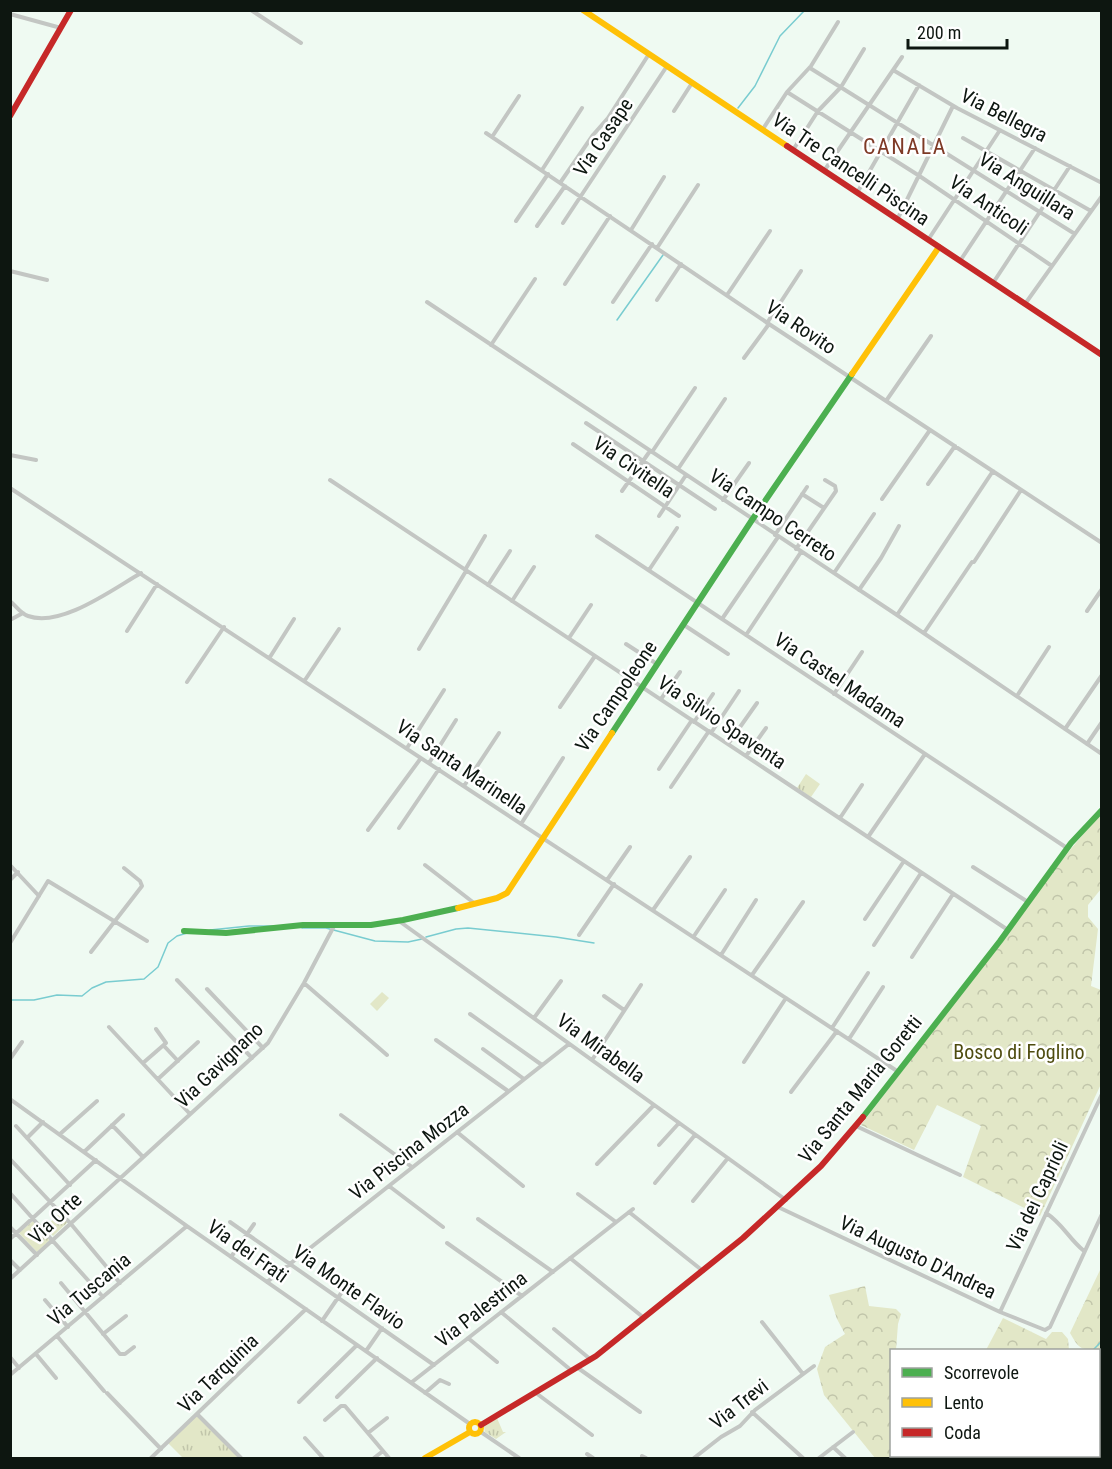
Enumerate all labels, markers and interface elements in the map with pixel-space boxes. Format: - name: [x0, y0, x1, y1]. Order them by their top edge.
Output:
- scale bar: [908, 12, 1007, 50]
- text: 200 m: [917, 22, 961, 43]
- street label: Via Bellegra: [957, 83, 1051, 147]
- street label: Via Casape: [568, 93, 638, 181]
- street label: Via Tre Cancelli Piscina: [768, 107, 934, 231]
- district label: CANALA: [863, 134, 947, 159]
- street label: Via Anguillara: [974, 147, 1080, 225]
- street label: Via Anticoli: [945, 170, 1033, 240]
- street label: Via Rovito: [761, 295, 841, 359]
- street label: Via Civitella: [589, 431, 679, 503]
- street label: Via Campo Cerreto: [705, 464, 841, 566]
- street label: Via Castel Madama: [770, 627, 910, 733]
- street label: Via Campoleone: [570, 636, 662, 756]
- street label: Via Silvio Spaventa: [653, 670, 791, 774]
- street label: Via Santa Marinella: [392, 714, 532, 820]
- street label: Via Mirabella: [552, 1008, 650, 1088]
- street label: Via Santa Maria Goretti: [793, 1010, 927, 1168]
- street label: Via Gavignano: [170, 1017, 268, 1113]
- park label: Bosco di Foglino: [953, 1040, 1085, 1064]
- street label: Via Piscina Mozza: [345, 1097, 473, 1205]
- street label: Via dei Caprioli: [1001, 1137, 1073, 1255]
- street label: Via Orte: [23, 1187, 87, 1249]
- street label: Via Augusto D'Andrea: [836, 1210, 1000, 1304]
- street label: Via dei Frati: [203, 1214, 293, 1288]
- street label: Via Monte Flavio: [288, 1239, 410, 1335]
- street label: Via Tuscania: [43, 1247, 135, 1331]
- street label: Via Palestrina: [430, 1266, 532, 1352]
- street label: Via Tarquinia: [173, 1329, 263, 1417]
- legend: [890, 1349, 1100, 1457]
- text: Scorrevole: [944, 1362, 1019, 1383]
- street label: Via Trevi: [705, 1374, 773, 1434]
- text: Lento: [944, 1392, 984, 1413]
- text: Coda: [944, 1422, 981, 1443]

